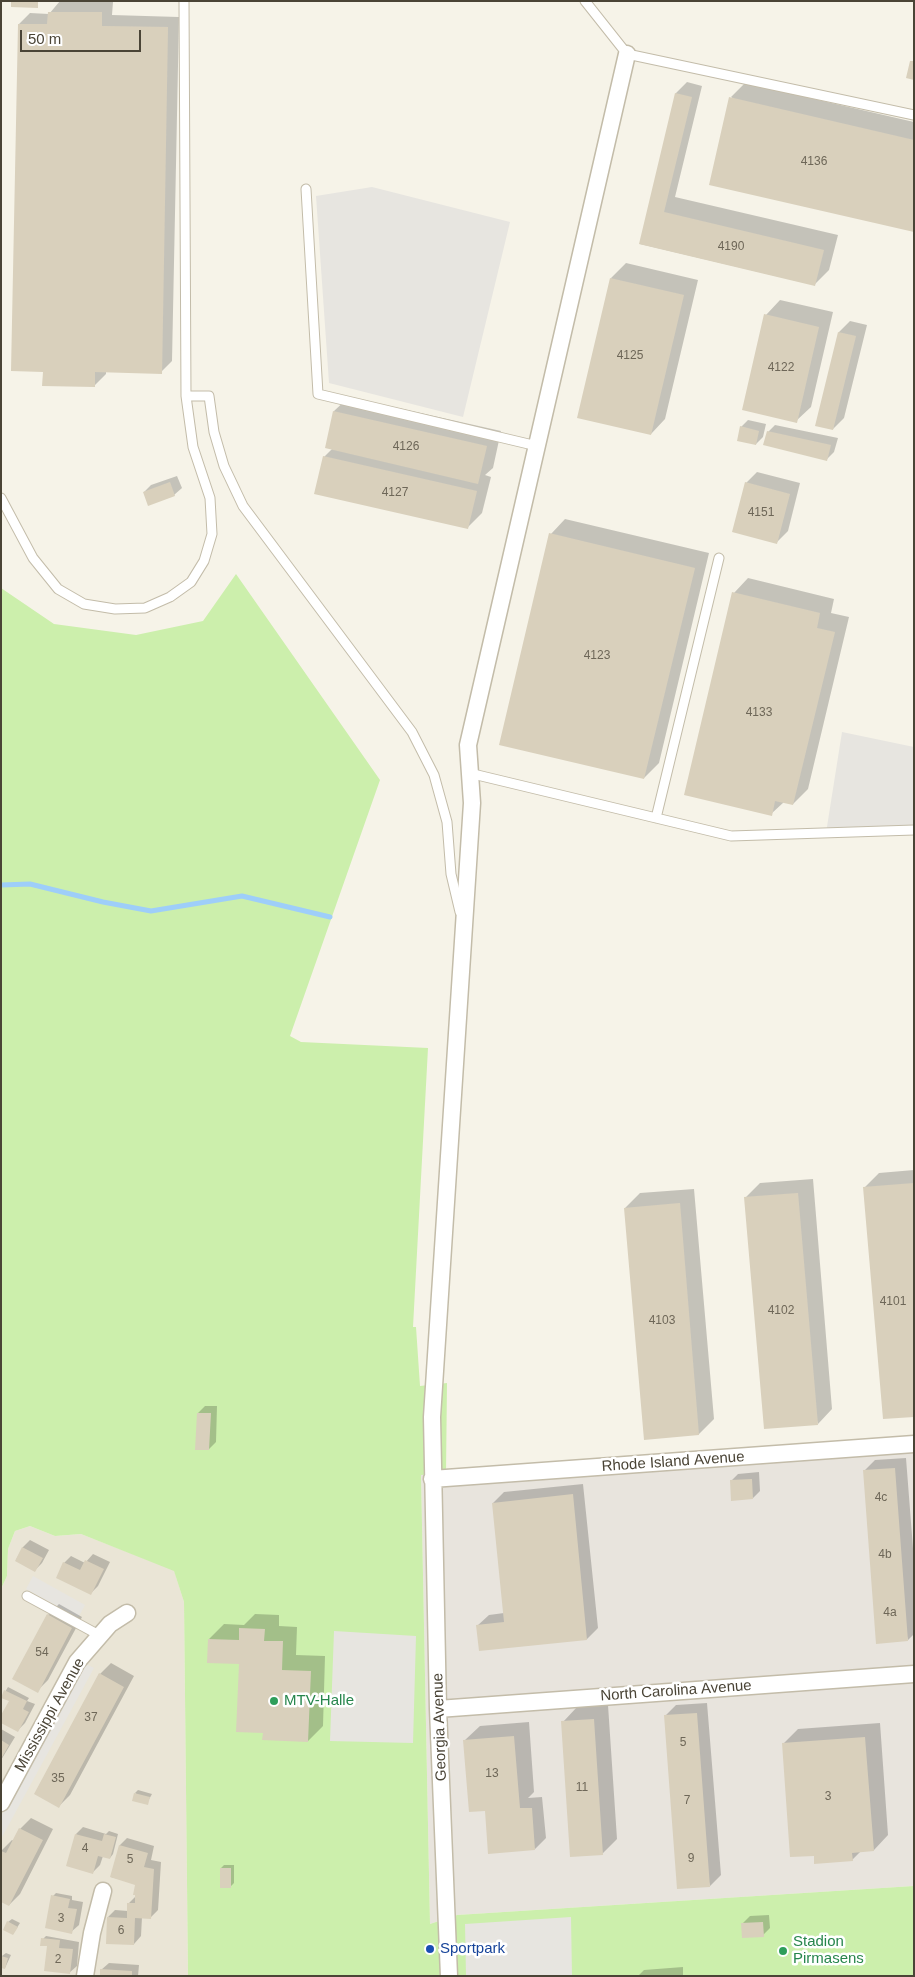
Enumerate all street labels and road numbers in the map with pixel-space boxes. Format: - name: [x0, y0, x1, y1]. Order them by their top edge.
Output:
- street label: Rhode Island Avenue: [601, 1448, 745, 1476]
- street label: Mississippi Avenue: [11, 1655, 89, 1775]
- street label: Georgia Avenue: [429, 1673, 451, 1781]
- street label: North Carolina Avenue: [600, 1677, 752, 1705]

